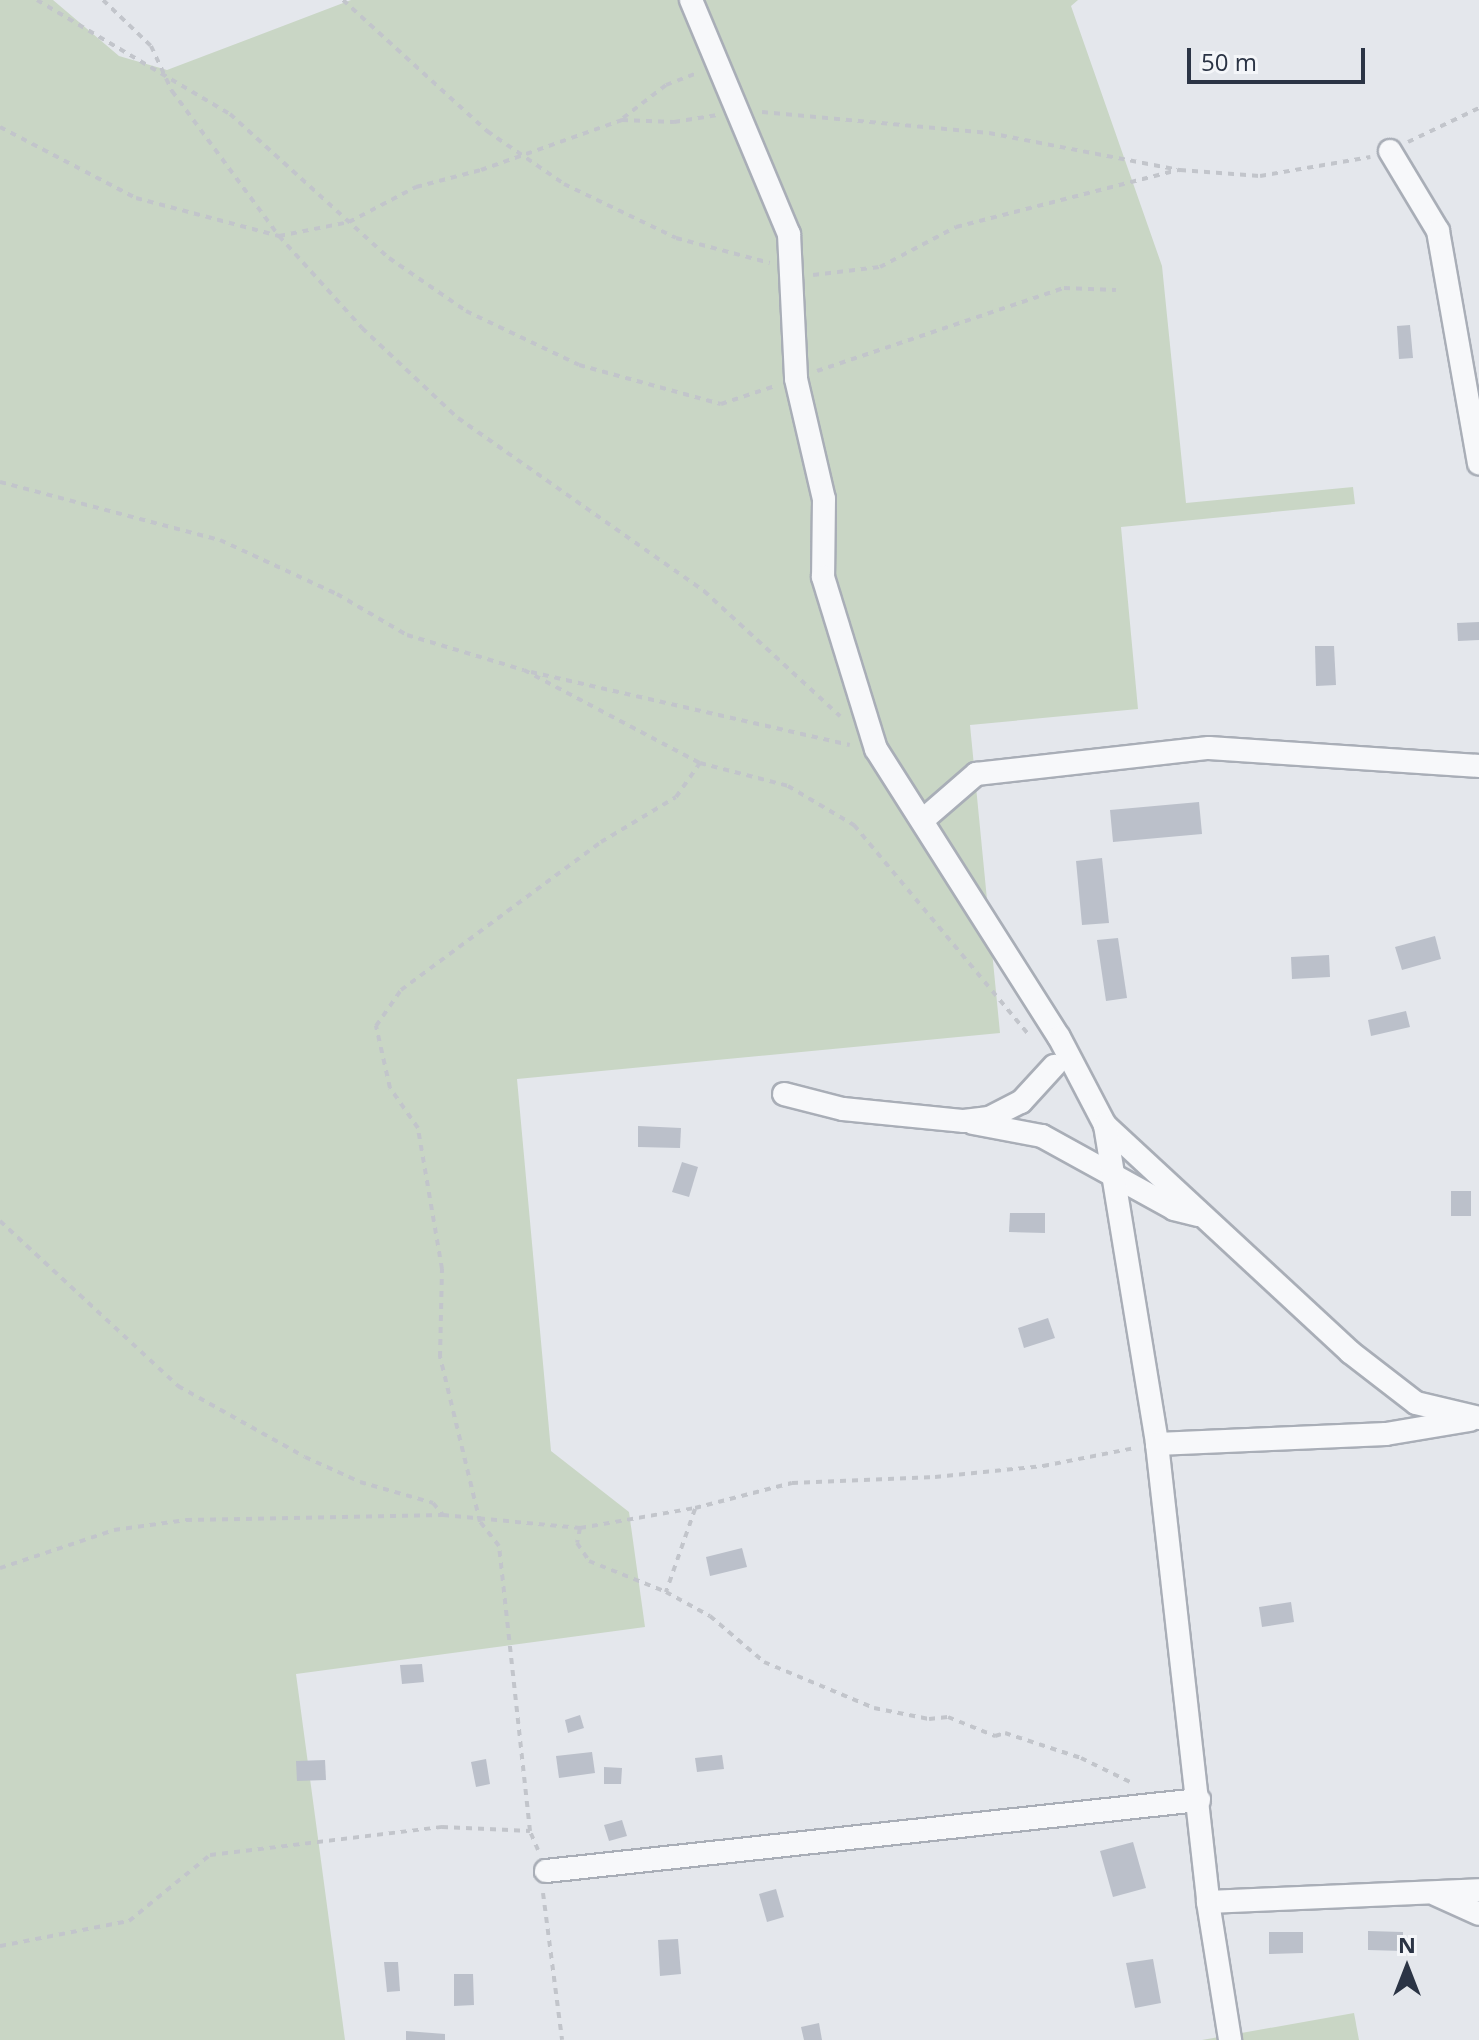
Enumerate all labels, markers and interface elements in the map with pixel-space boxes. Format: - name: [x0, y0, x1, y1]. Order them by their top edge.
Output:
- scale bar: [1191, 32, 1369, 82]
- text: 50 m: [1201, 45, 1257, 78]
- north arrow: [1367, 1928, 1447, 2008]
- text: N: [1398, 1929, 1416, 1959]

